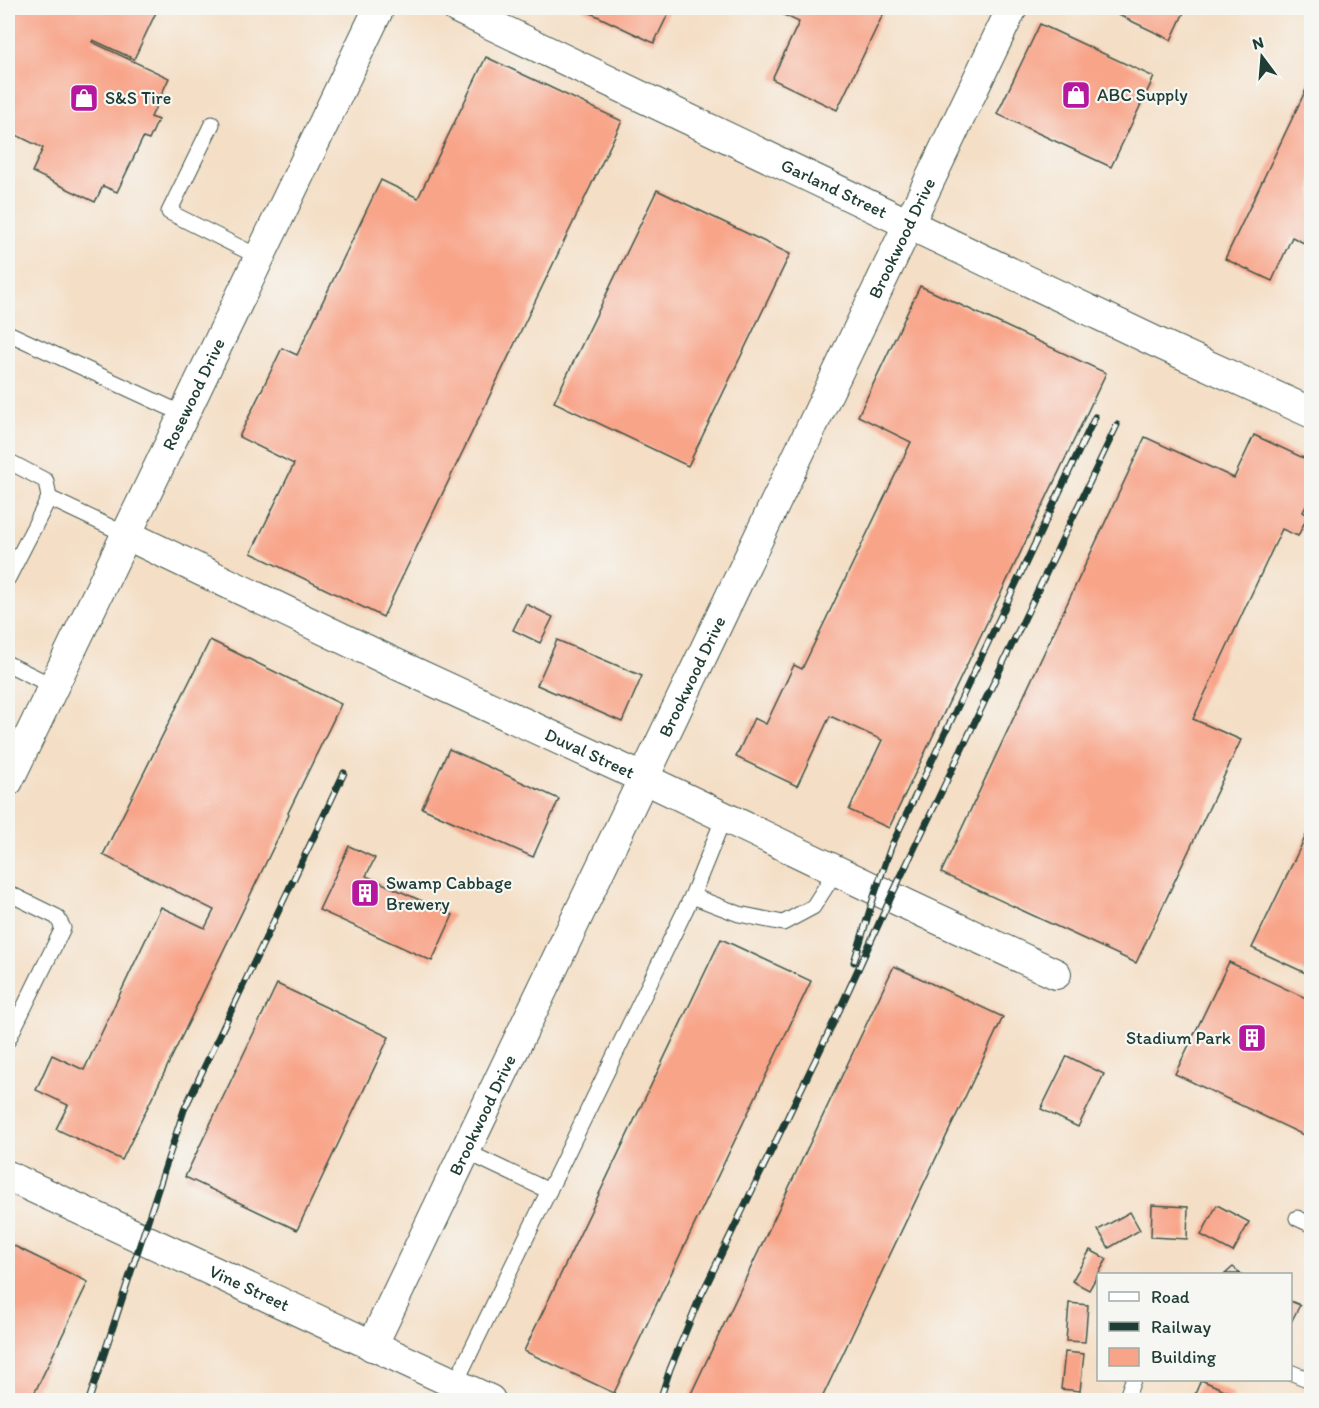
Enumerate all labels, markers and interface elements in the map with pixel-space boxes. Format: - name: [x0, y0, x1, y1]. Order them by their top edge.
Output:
- north arrow: [1232, 27, 1292, 87]
- text: N: [1250, 32, 1266, 54]
- shop icon: ABC Supply: [1060, 79, 1092, 111]
- shop icon: S&S Tire: [68, 82, 100, 114]
- place label: ABC Supply: [1097, 84, 1188, 106]
- place label: S&S Tire: [105, 87, 171, 109]
- street label: Garland Street: [777, 154, 891, 223]
- street label: Brookwood Drive: [864, 174, 940, 302]
- street label: Rosewood Drive: [157, 335, 230, 454]
- street label: Brookwood Drive: [654, 613, 730, 741]
- street label: Duval Street: [542, 723, 638, 784]
- place label: Swamp Cabbage Brewery: [386, 872, 512, 915]
- building icon: Swamp Cabbage Brewery: [349, 877, 381, 909]
- building icon: Stadium Park: [1236, 1022, 1268, 1054]
- place label: Stadium Park: [1126, 1027, 1231, 1049]
- street label: Brookwood Drive: [444, 1051, 521, 1179]
- street label: Vine Street: [206, 1260, 293, 1316]
- legend: [1097, 1273, 1292, 1381]
- text: Road: [1151, 1286, 1190, 1308]
- text: Railway: [1151, 1316, 1212, 1338]
- text: Building: [1151, 1346, 1217, 1368]

